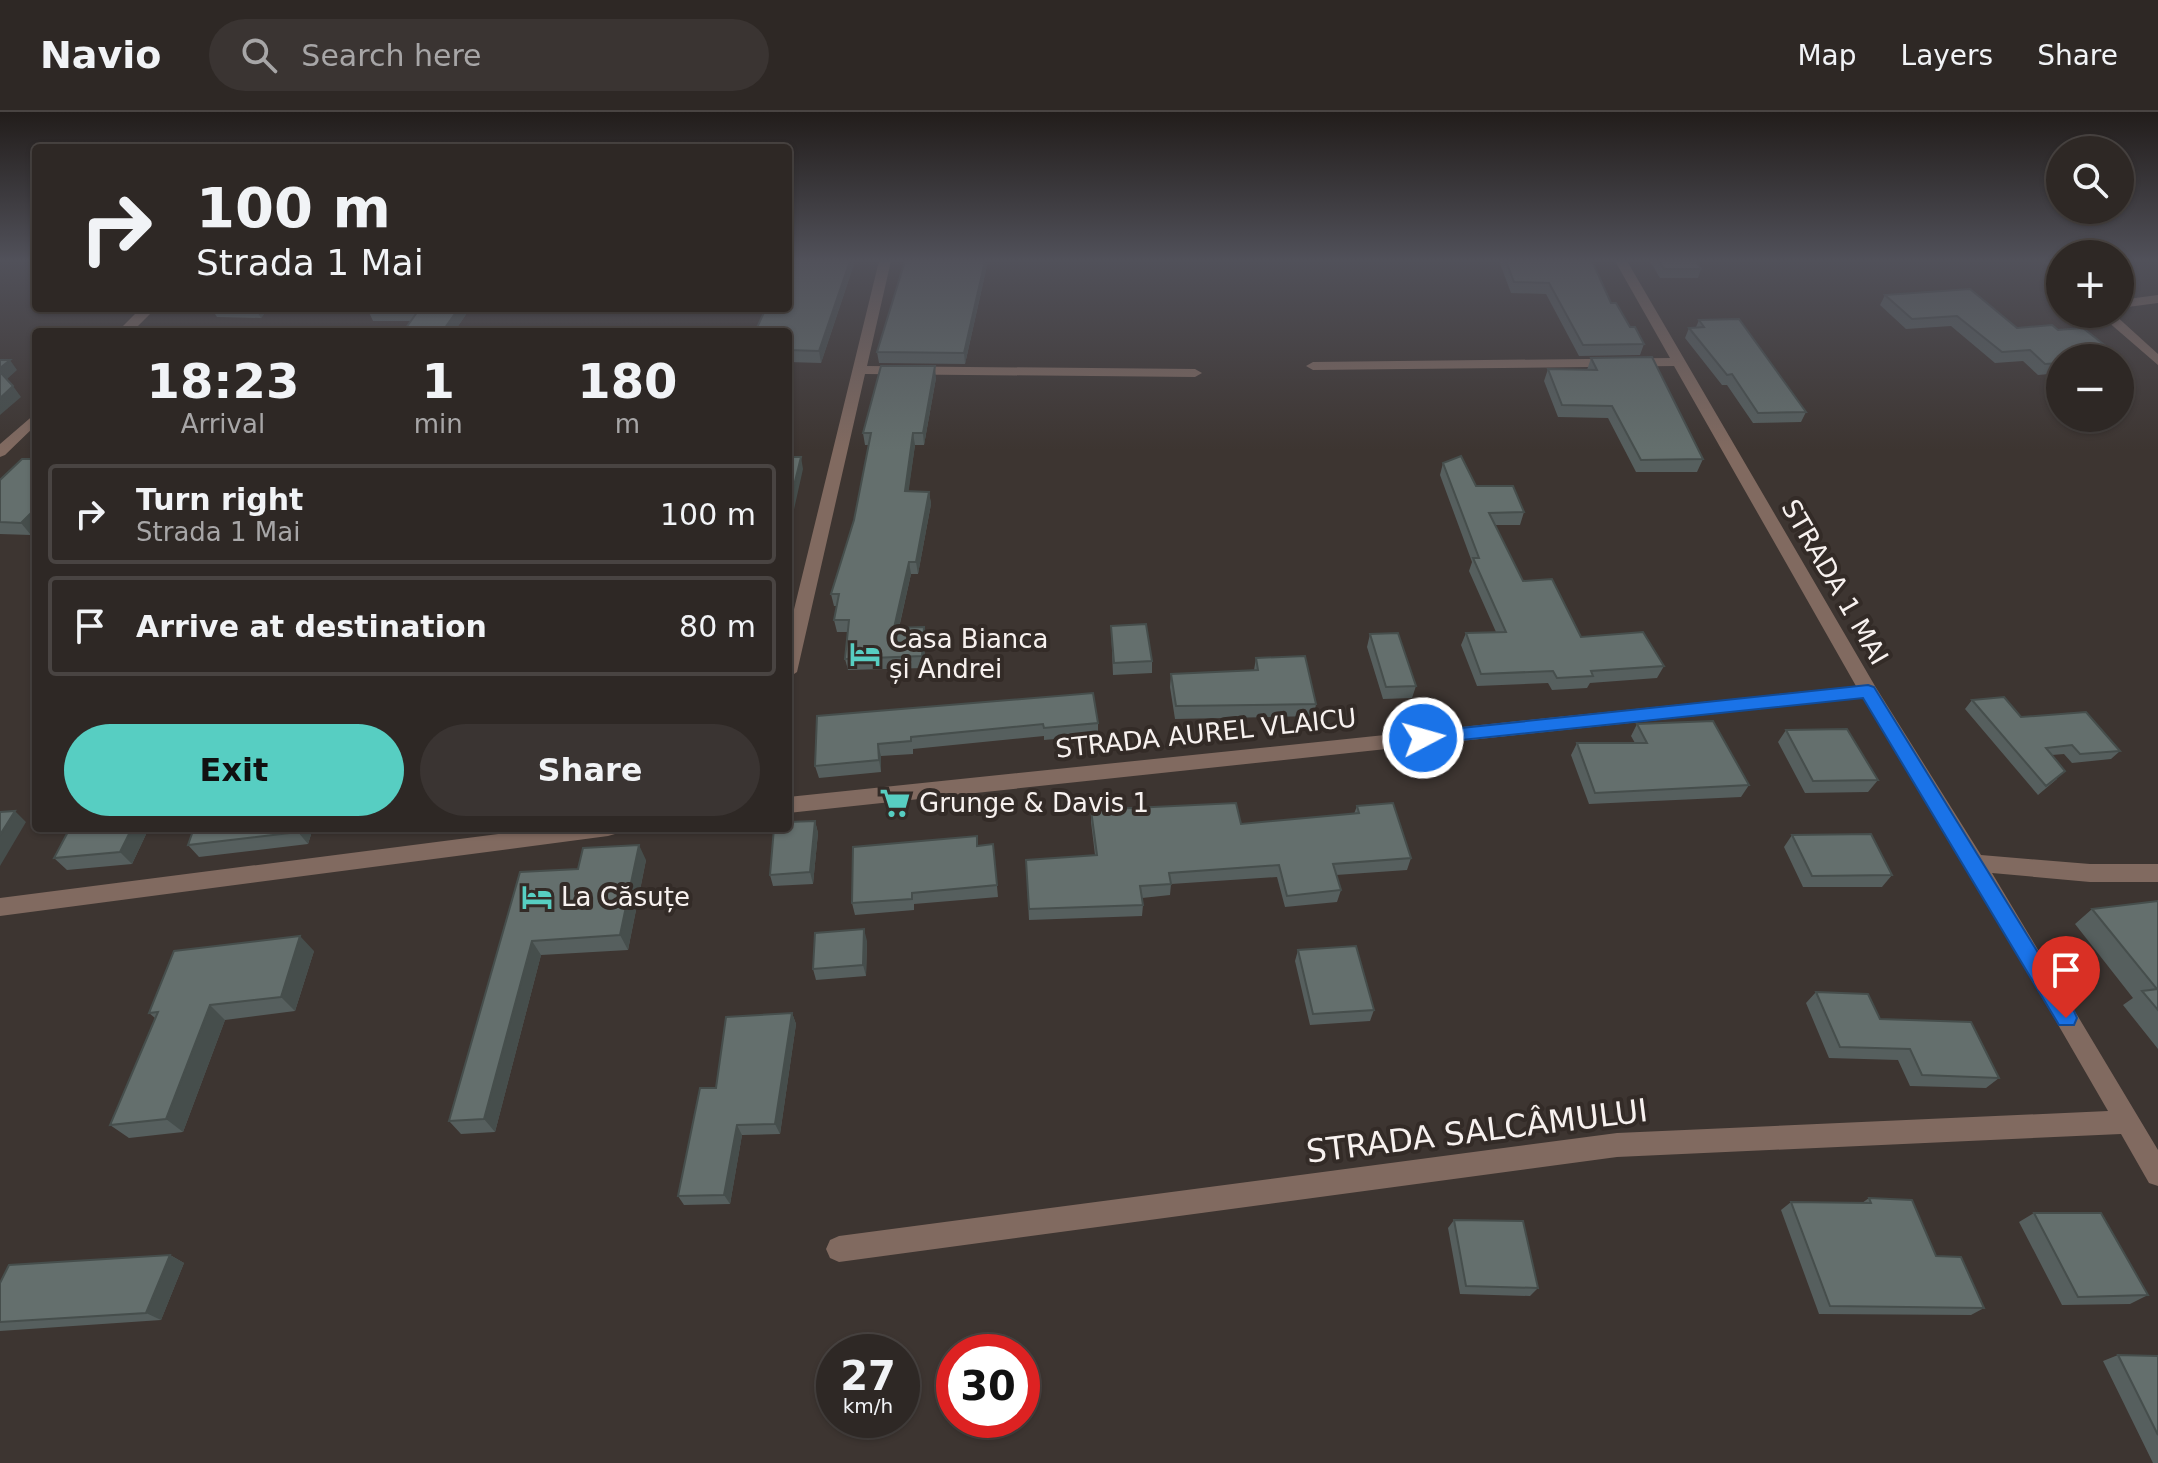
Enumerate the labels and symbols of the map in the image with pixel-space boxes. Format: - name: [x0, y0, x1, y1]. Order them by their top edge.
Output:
- street label: STRADA 1 MAI: [1776, 494, 1894, 670]
- place label: Casa Bianca și Andrei: [889, 624, 1049, 684]
- hotel icon: Casa Bianca și Andrei: [848, 637, 882, 671]
- position arrow: [1381, 696, 1465, 780]
- street label: STRADA AUREL VLAICU: [1054, 702, 1358, 764]
- supermarket icon: Grunge & Davis 1: [878, 786, 912, 820]
- place label: Grunge & Davis 1: [919, 788, 1149, 818]
- hotel icon: La Căsuțe: [520, 880, 554, 914]
- place label: La Căsuțe: [561, 882, 690, 913]
- pin: [2032, 936, 2100, 1018]
- street label: STRADA SALCÂMULUI: [1304, 1091, 1650, 1171]
- speed limit sign: 30: [936, 1334, 1040, 1438]

